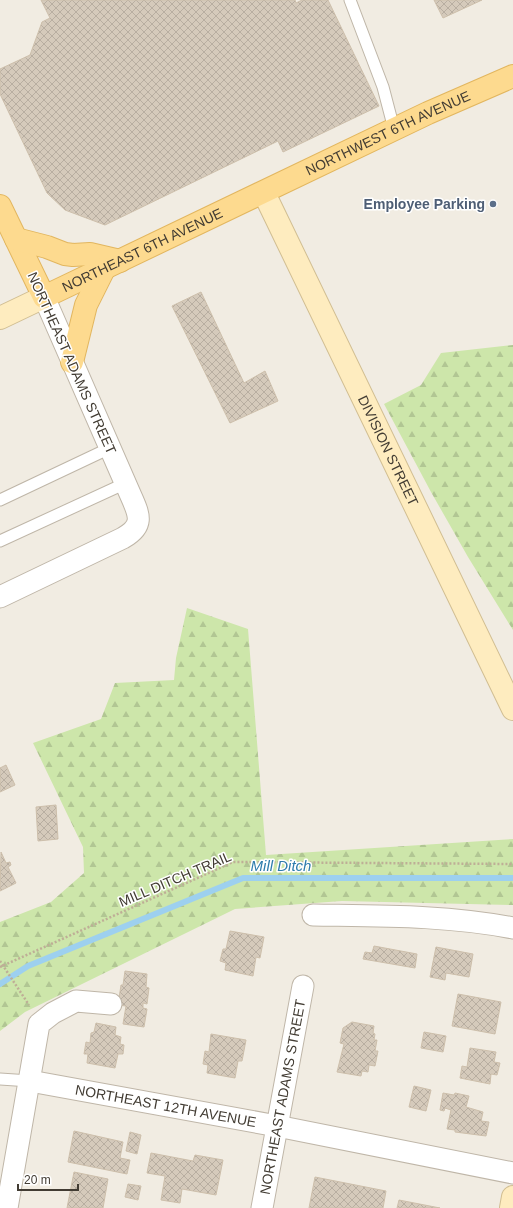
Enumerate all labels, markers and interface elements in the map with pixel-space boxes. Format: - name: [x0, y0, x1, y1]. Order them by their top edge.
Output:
- street label: NORTHWEST 6TH AVENUE: [303, 88, 473, 178]
- place label: Employee Parking: [364, 196, 485, 212]
- marker: Employee Parking: [488, 199, 498, 209]
- street label: NORTHEAST 6TH AVENUE: [59, 205, 225, 295]
- street label: NORTHEAST ADAMS STREET: [24, 269, 120, 457]
- street label: DIVISION STREET: [355, 393, 422, 509]
- street label: MILL DITCH TRAIL: [116, 848, 234, 910]
- water label: Mill Ditch: [251, 857, 311, 874]
- street label: NORTHEAST ADAMS STREET: [257, 998, 308, 1196]
- street label: NORTHEAST 12TH AVENUE: [74, 1081, 258, 1130]
- scale bar: [18, 1166, 78, 1192]
- text: 20 m: [24, 1173, 51, 1187]

